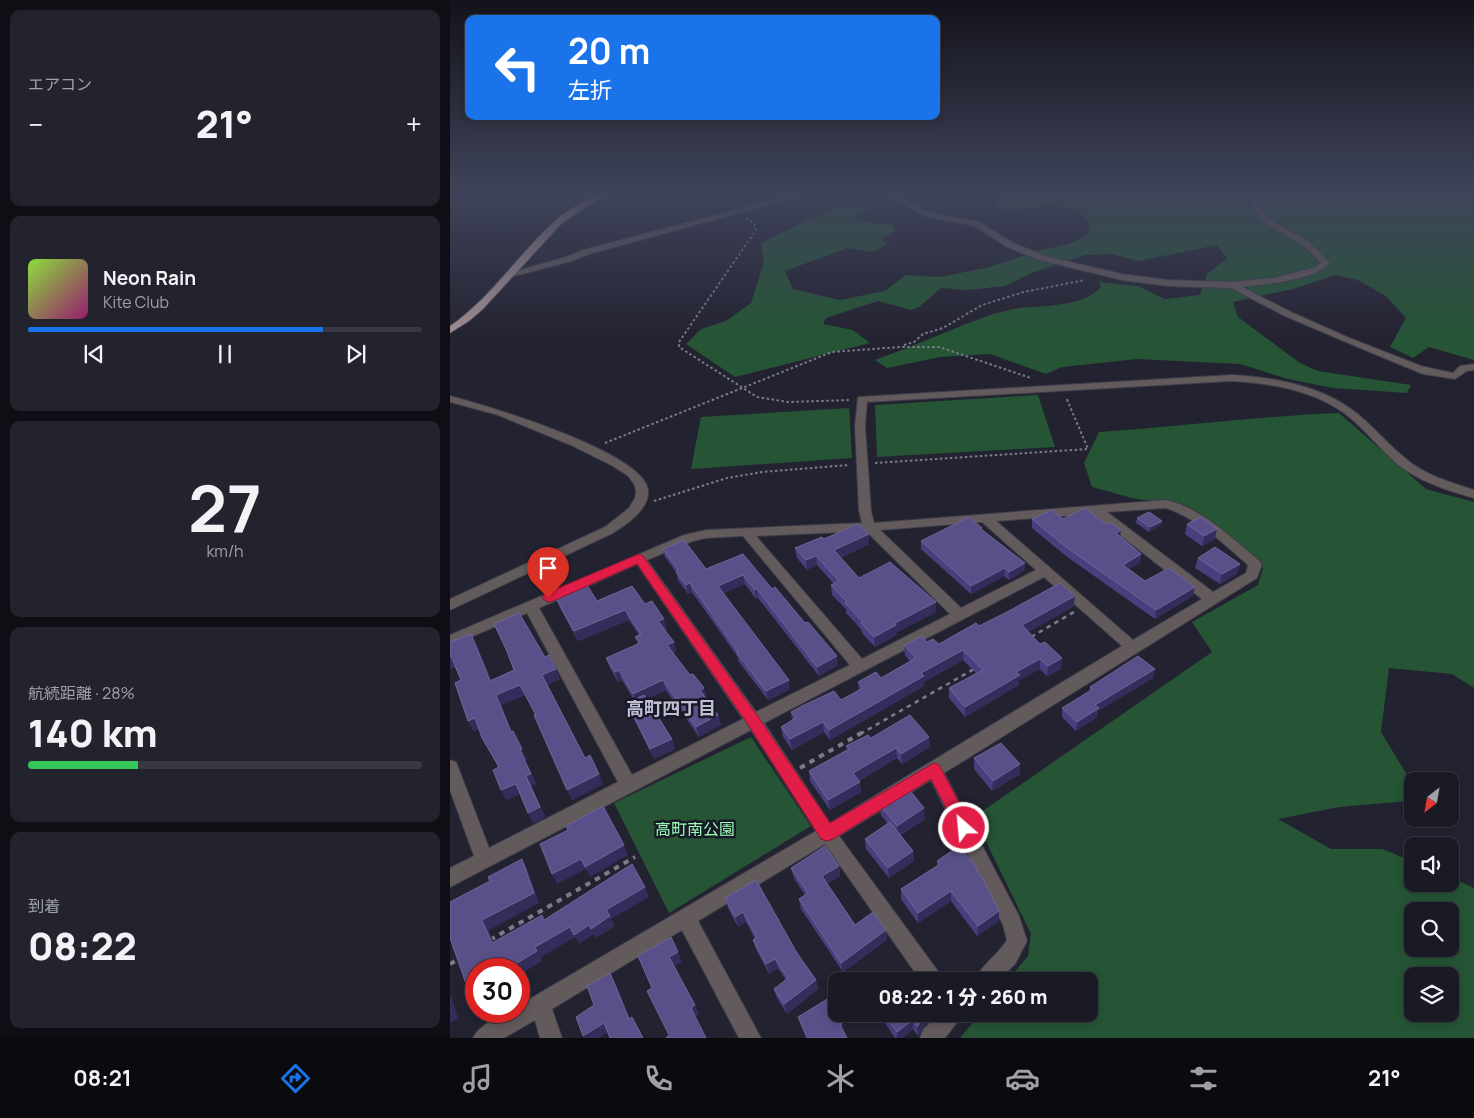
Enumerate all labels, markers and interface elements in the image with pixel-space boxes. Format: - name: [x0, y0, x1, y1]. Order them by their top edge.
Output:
- text: 20 m: [568, 27, 650, 75]
- icon: left: [485, 35, 550, 100]
- text: エアコン: [28, 73, 92, 95]
- text: 左折: [568, 75, 612, 105]
- text: 21°: [196, 97, 253, 149]
- text: −: [28, 105, 43, 143]
- text: +: [406, 105, 422, 143]
- text: Neon Rain: [103, 265, 196, 291]
- text: Kite Club: [103, 291, 169, 313]
- icon: previous: [80, 340, 108, 368]
- icon: pause: [211, 340, 239, 368]
- icon: next: [342, 340, 370, 368]
- text: 27: [188, 463, 262, 552]
- text: km/h: [206, 540, 244, 562]
- pin: [527, 547, 569, 598]
- icon: arrive: [534, 554, 562, 582]
- text: 航続距離 · 28%: [28, 682, 135, 704]
- district label: 高町四丁目: [626, 696, 716, 720]
- text: 140 km: [28, 706, 158, 758]
- north arrow: [1404, 772, 1459, 828]
- map controls: [1404, 772, 1459, 1022]
- position arrow: [937, 801, 989, 853]
- park label: 高町南公園: [655, 818, 735, 840]
- button: sound: [1404, 837, 1459, 892]
- text: 到着: [28, 895, 60, 917]
- button: search: [1404, 902, 1459, 957]
- text: 08:22: [28, 919, 137, 971]
- speed limit sign: 30: [465, 958, 530, 1023]
- button: layers: [1404, 967, 1459, 1022]
- text: 08:22 · 1 分 · 260 m: [879, 984, 1047, 1010]
- icon: directions: [278, 1061, 313, 1096]
- icon: music: [460, 1061, 495, 1096]
- icon: phone: [641, 1061, 676, 1096]
- icon: climate: [823, 1061, 858, 1096]
- icon: car: [1005, 1061, 1040, 1096]
- icon: filters: [1186, 1061, 1221, 1096]
- text: 08:21: [73, 1063, 132, 1093]
- text: 21°: [1368, 1063, 1401, 1093]

